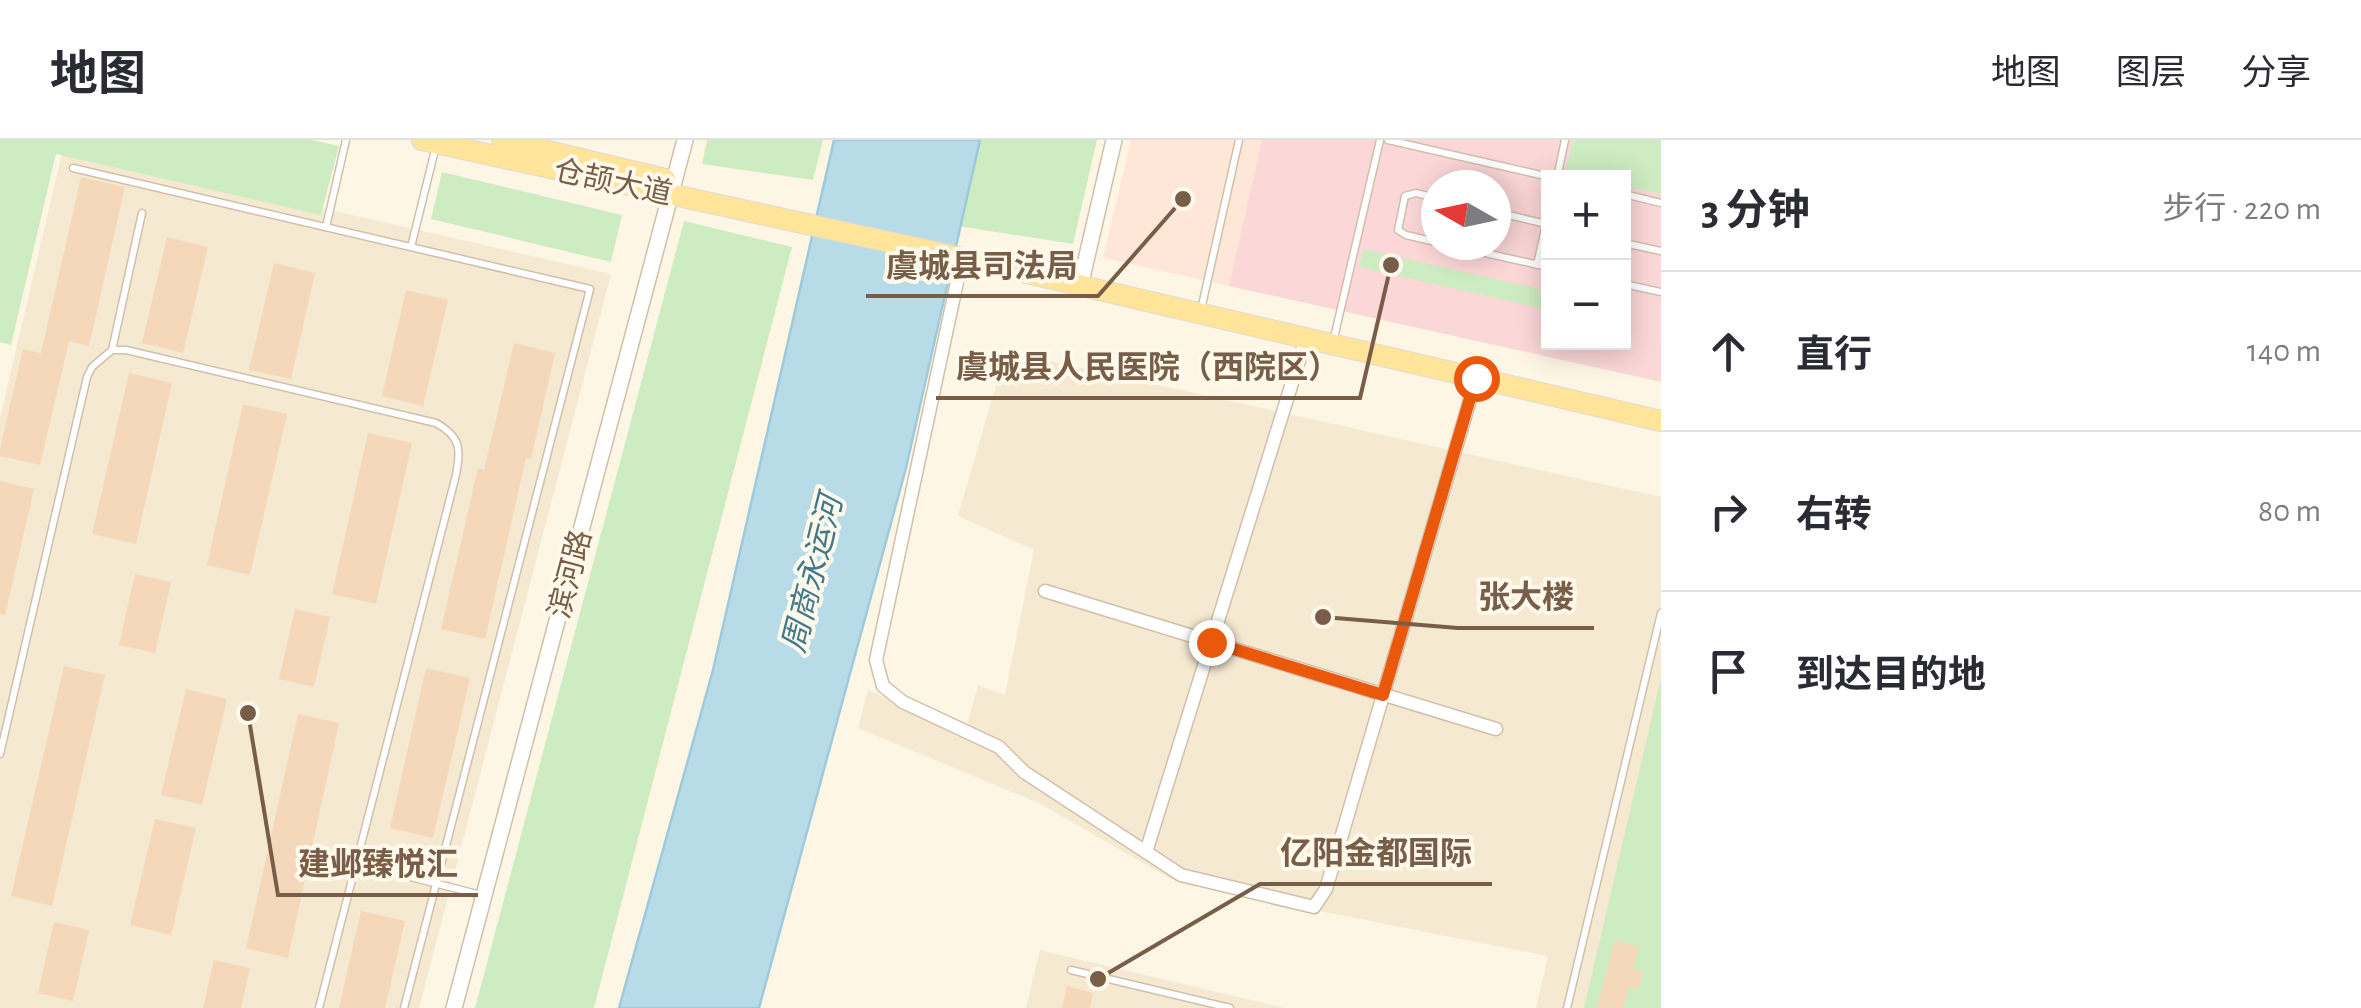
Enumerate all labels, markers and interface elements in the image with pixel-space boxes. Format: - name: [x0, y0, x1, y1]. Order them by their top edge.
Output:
- text: 地图: [50, 52, 146, 100]
- text: 地图: [1991, 56, 2061, 91]
- text: 图层: [2116, 56, 2186, 91]
- text: 分享: [2241, 56, 2311, 91]
- street label: 仓颉大道: [551, 154, 675, 210]
- north arrow: [1421, 170, 1511, 260]
- map controls: [1541, 170, 1631, 350]
- button: +: [1541, 170, 1631, 260]
- text: 3 分钟: [1701, 190, 1809, 232]
- text: 步行 · 220 m: [2162, 193, 2321, 225]
- callout: 虞城县司法局: [866, 234, 1098, 296]
- text: 虞城县司法局: [886, 249, 1078, 283]
- button: −: [1541, 260, 1631, 350]
- icon: ahead: [1701, 324, 1756, 379]
- text: 140 m: [2247, 335, 2321, 367]
- callout: 虞城县人民医院（西院区）: [936, 336, 1360, 398]
- text: 直行: [1796, 337, 1872, 375]
- text: 虞城县人民医院（西院区）: [956, 350, 1340, 384]
- route start: [1454, 356, 1500, 402]
- icon: right: [1701, 484, 1756, 539]
- water label: 周商永运河: [777, 487, 849, 656]
- text: 80 m: [2258, 495, 2321, 527]
- text: 右转: [1796, 497, 1872, 535]
- street label: 滨河路: [543, 526, 597, 622]
- callout: 张大楼: [1458, 566, 1594, 628]
- text: 张大楼: [1478, 580, 1574, 614]
- route end: [1189, 620, 1235, 666]
- icon: arrive: [1701, 644, 1756, 699]
- text: 到达目的地: [1796, 657, 1986, 695]
- callout: 亿阳金都国际: [1260, 822, 1492, 884]
- callout: 建邺臻悦汇: [278, 833, 478, 895]
- text: 亿阳金都国际: [1280, 836, 1472, 870]
- text: 建邺臻悦汇: [298, 847, 458, 881]

